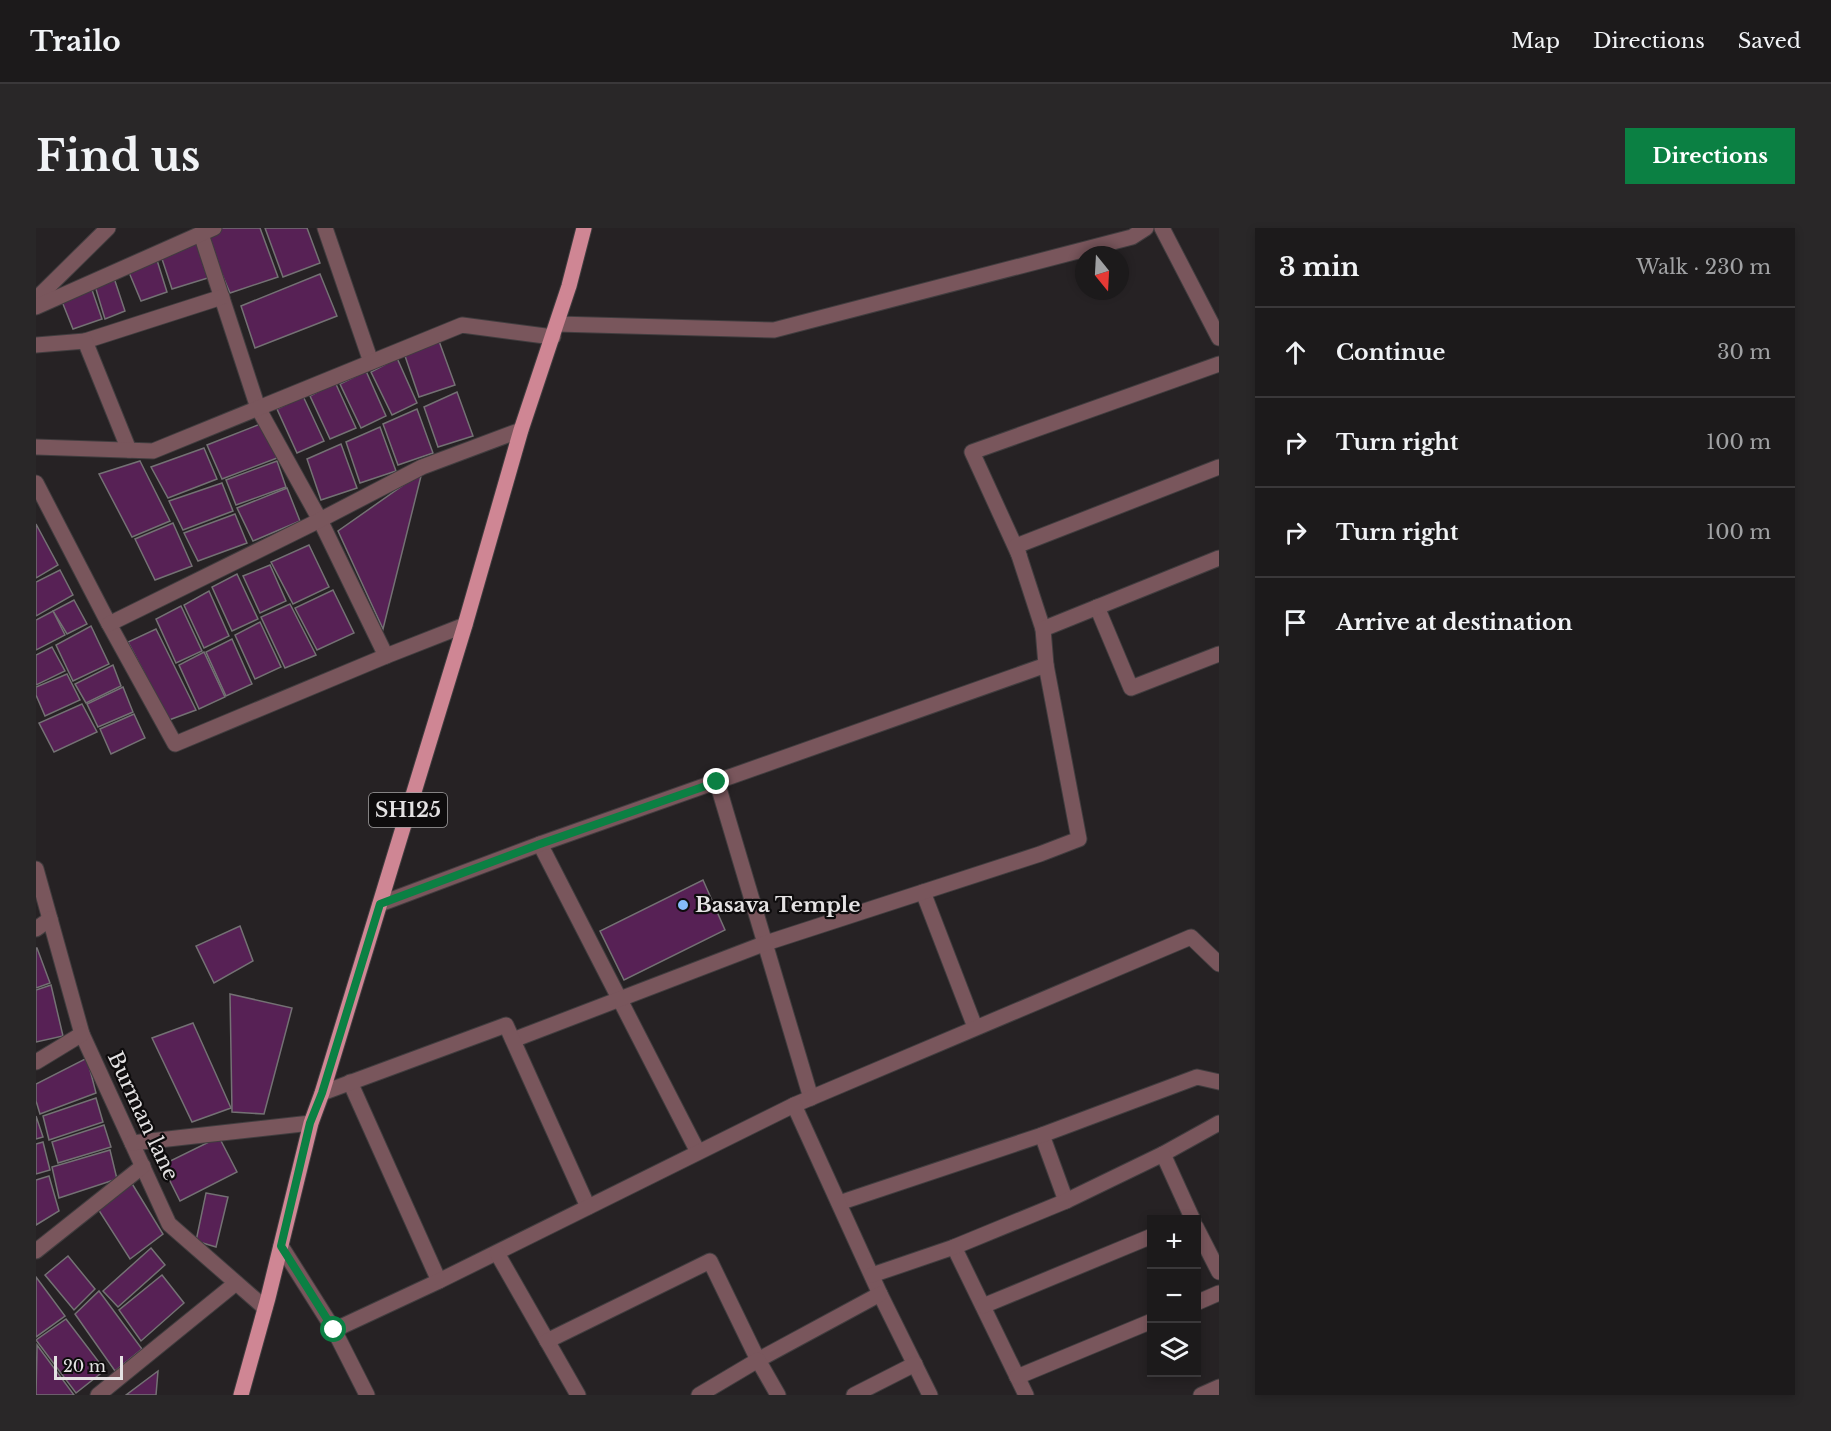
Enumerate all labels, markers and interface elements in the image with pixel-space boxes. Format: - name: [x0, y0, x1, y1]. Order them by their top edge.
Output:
- text: Trailo: [30, 24, 121, 59]
- text: Map: [1511, 28, 1560, 54]
- text: Directions: [1593, 28, 1705, 54]
- text: Saved: [1738, 28, 1801, 54]
- button: Directions: [1625, 128, 1795, 184]
- text: Find us: [36, 130, 200, 182]
- north arrow: [1075, 246, 1129, 300]
- text: 3 min: [1279, 251, 1360, 283]
- text: Walk · 230 m: [1636, 255, 1771, 279]
- icon: ahead: [1279, 336, 1312, 369]
- text: Continue: [1336, 339, 1445, 366]
- text: 30 m: [1717, 340, 1771, 364]
- icon: right: [1279, 426, 1312, 459]
- text: Turn right: [1336, 429, 1458, 456]
- text: 100 m: [1706, 430, 1771, 454]
- icon: right: [1279, 516, 1312, 549]
- text: Turn right: [1336, 519, 1458, 546]
- text: 100 m: [1706, 520, 1771, 544]
- icon: arrive: [1279, 606, 1312, 639]
- text: Arrive at destination: [1336, 609, 1573, 636]
- route end: [703, 768, 729, 794]
- road number: SH125: [369, 793, 447, 827]
- place label: Basava Temple: [695, 892, 861, 918]
- marker: Basava Temple: [676, 898, 690, 912]
- street label: Burman lane: [102, 1047, 184, 1185]
- map controls: [1147, 1215, 1201, 1377]
- button: +: [1147, 1215, 1201, 1269]
- button: −: [1147, 1269, 1201, 1323]
- route start: [320, 1316, 346, 1342]
- button: layers: [1147, 1323, 1201, 1377]
- scale bar: [54, 1353, 123, 1380]
- text: 20 m: [63, 1356, 106, 1376]

